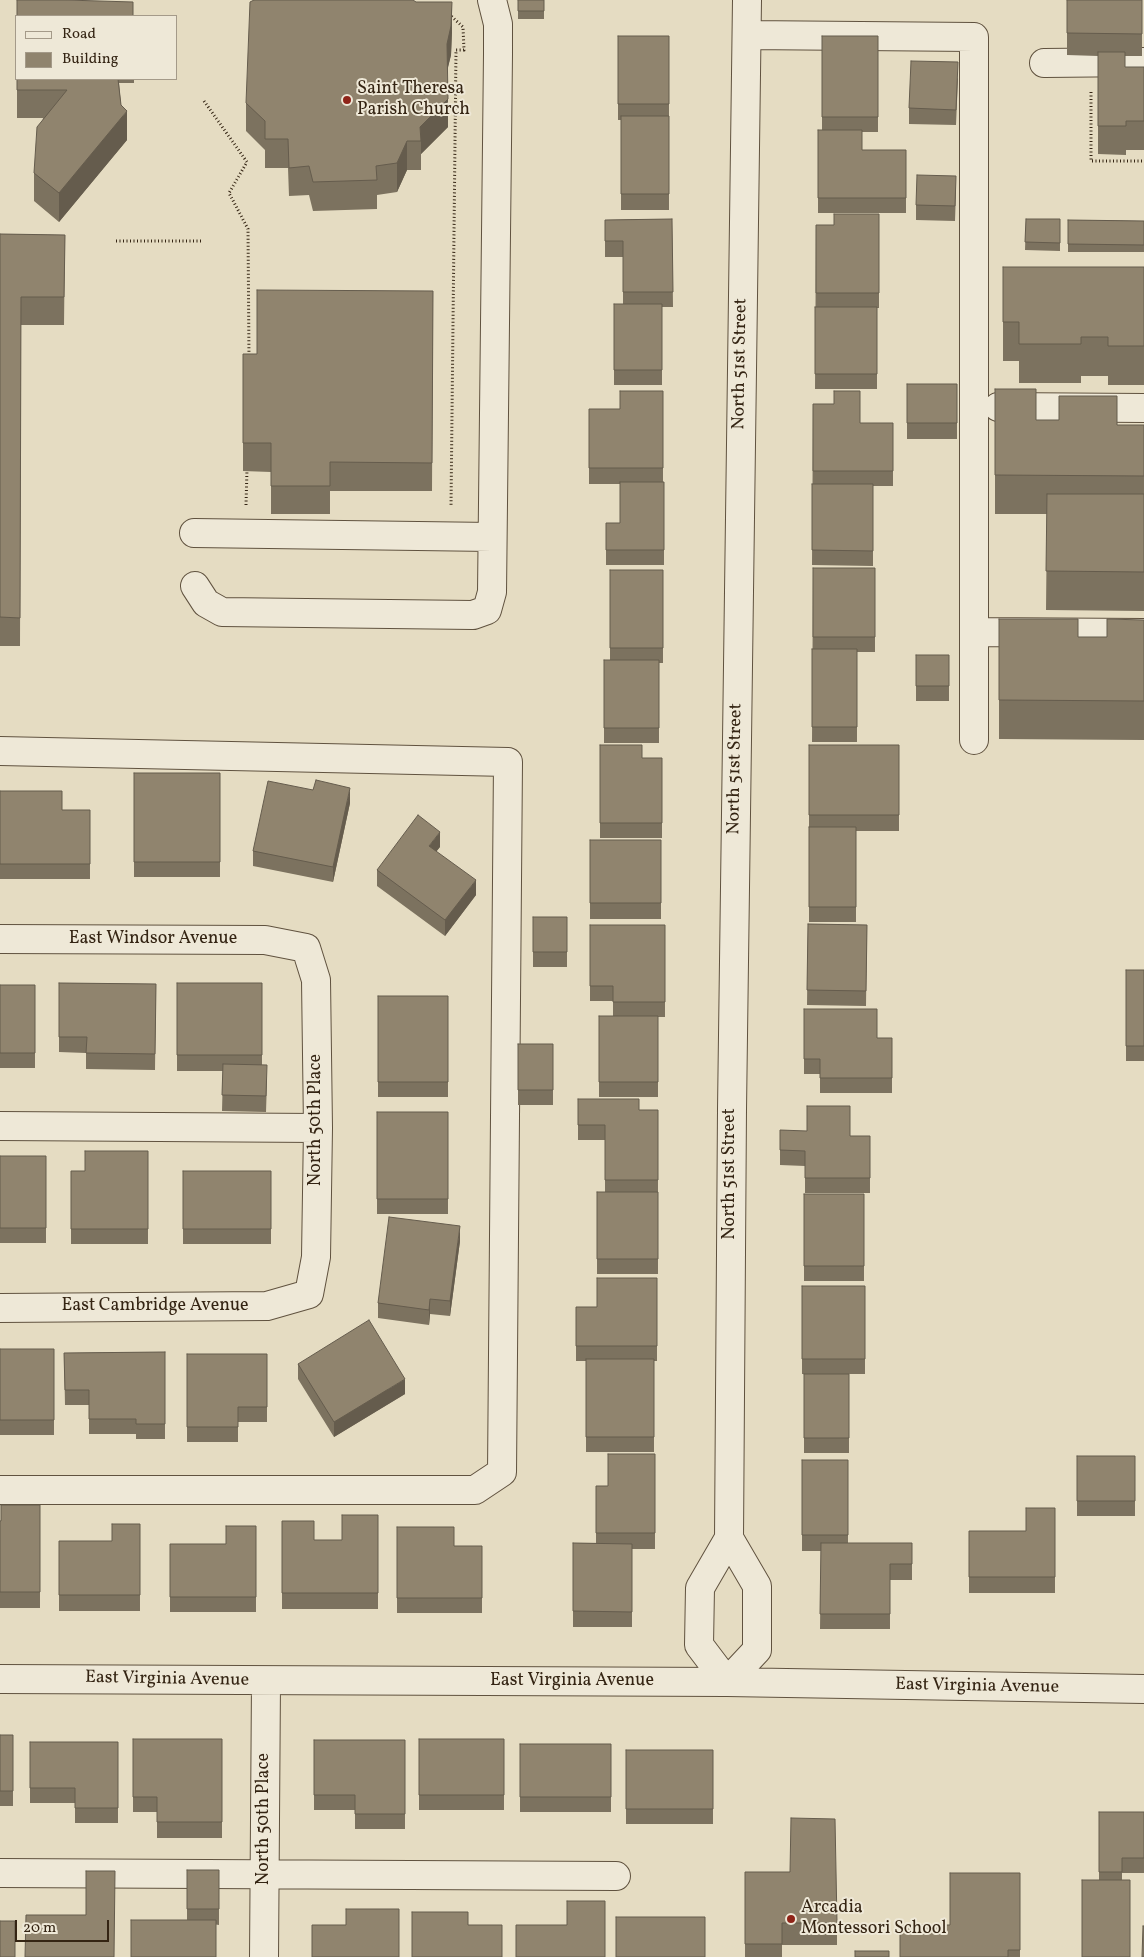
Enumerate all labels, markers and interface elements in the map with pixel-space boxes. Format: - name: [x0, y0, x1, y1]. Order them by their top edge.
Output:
- legend: [15, 15, 178, 80]
- text: Road: [62, 24, 96, 45]
- text: Building: [62, 49, 118, 70]
- place label: Saint Theresa Parish Church: [357, 79, 470, 122]
- marker: Saint Theresa Parish Church: [341, 94, 353, 106]
- street label: North 51st Street: [729, 298, 753, 430]
- street label: North 51st Street: [724, 703, 748, 835]
- street label: East Windsor Avenue: [69, 929, 237, 951]
- street label: North 50th Place: [306, 1054, 328, 1186]
- street label: North 51st Street: [720, 1108, 742, 1240]
- street label: East Cambridge Avenue: [61, 1296, 249, 1318]
- street label: East Virginia Avenue: [85, 1668, 249, 1692]
- street label: East Virginia Avenue: [490, 1671, 654, 1693]
- street label: East Virginia Avenue: [895, 1675, 1059, 1699]
- street label: North 50th Place: [254, 1753, 276, 1885]
- place label: Arcadia Montessori School: [801, 1898, 947, 1940]
- scale bar: [18, 1910, 111, 1942]
- marker: Arcadia Montessori School: [785, 1913, 797, 1925]
- text: 20 m: [23, 1918, 56, 1939]

